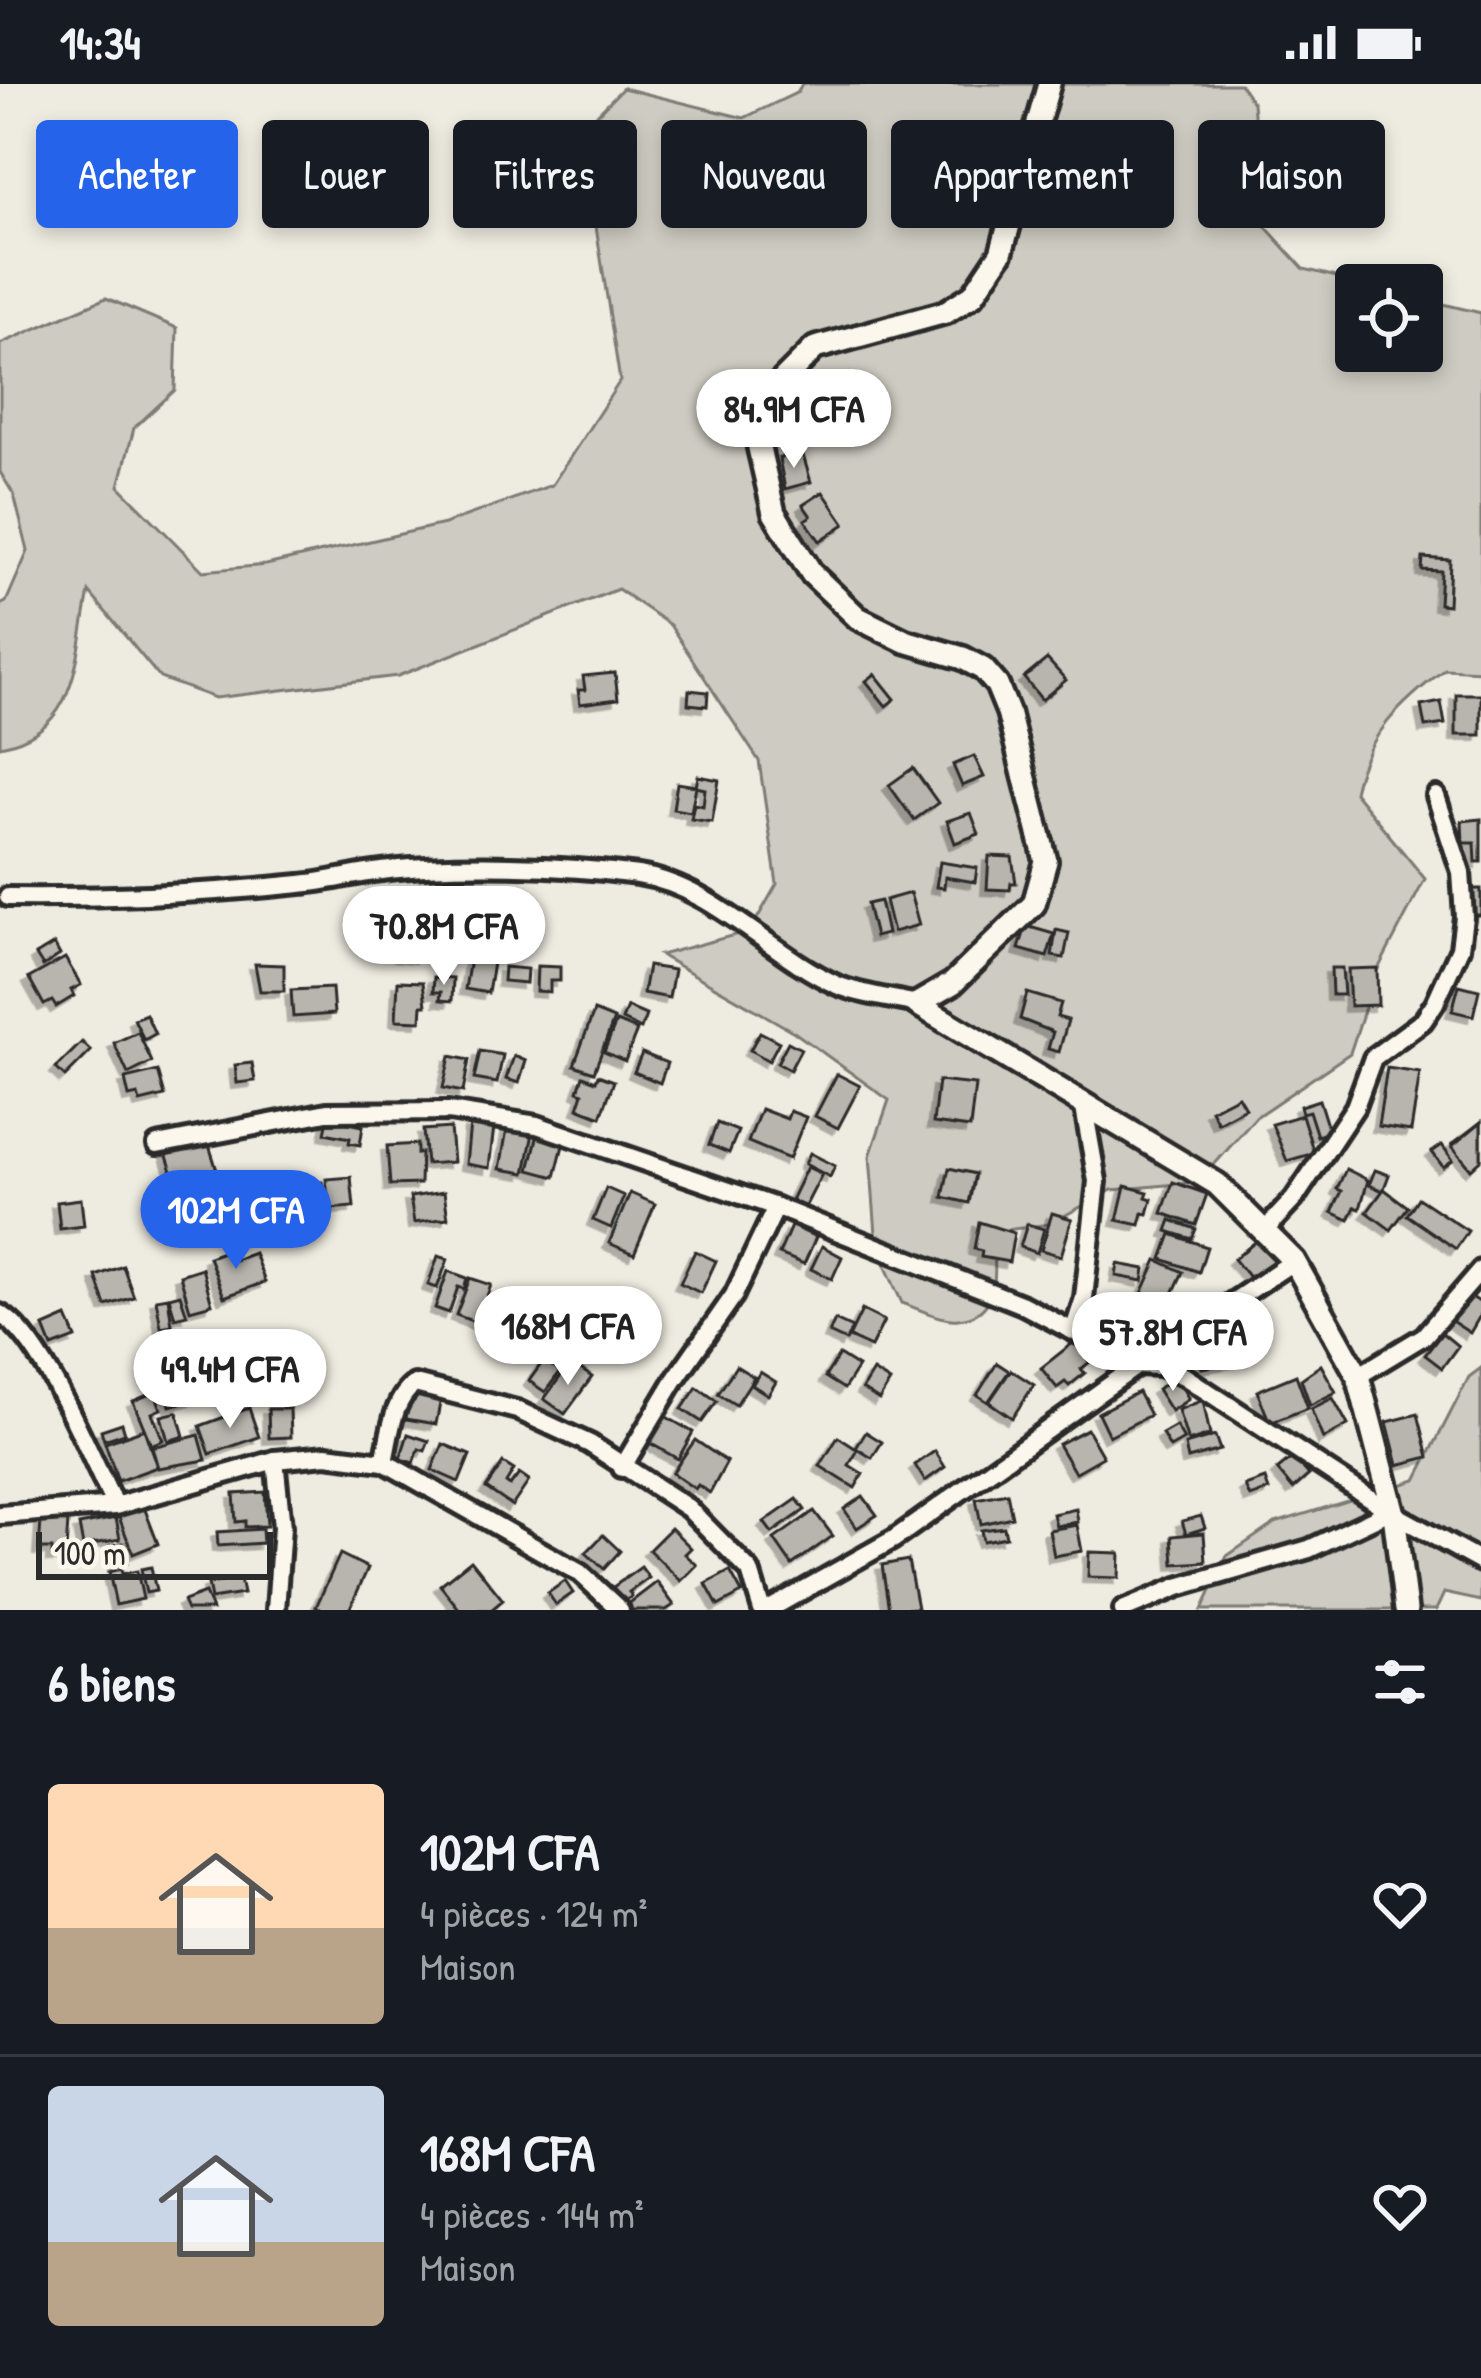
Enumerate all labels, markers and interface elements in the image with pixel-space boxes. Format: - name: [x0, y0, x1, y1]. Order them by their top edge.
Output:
- text: 14:34: [60, 12, 141, 73]
- chip: Acheter: [36, 120, 238, 228]
- chip: Louer: [262, 120, 429, 228]
- chip: Filtres: [453, 120, 637, 228]
- chip: Nouveau: [661, 120, 867, 228]
- chip: Appartement: [891, 120, 1174, 228]
- chip: Maison: [1198, 120, 1385, 228]
- map controls: [1335, 264, 1443, 372]
- button: locate: [1335, 264, 1443, 372]
- pin: 84.9M CFA: [657, 369, 931, 471]
- text: 84.9M CFA: [723, 381, 865, 434]
- pin: 70.8M CFA: [307, 886, 581, 988]
- text: 70.8M CFA: [369, 898, 519, 951]
- pin: 102M CFA: [112, 1170, 360, 1272]
- text: 102M CFA: [167, 1182, 305, 1235]
- pin: 168M CFA: [444, 1286, 692, 1388]
- pin: 57.8M CFA: [1036, 1292, 1310, 1394]
- text: 168M CFA: [501, 1298, 635, 1351]
- text: 57.8M CFA: [1099, 1304, 1247, 1357]
- pin: 49.4M CFA: [93, 1329, 367, 1431]
- text: 49.4M CFA: [160, 1341, 300, 1394]
- scale bar: [36, 1526, 273, 1579]
- text: 100 m: [54, 1531, 126, 1575]
- text: 6 biens: [48, 1648, 176, 1717]
- icon: filters: [1367, 1649, 1433, 1715]
- text: 102M CFA: [420, 1817, 599, 1886]
- icon: home: [144, 1832, 288, 1976]
- icon: heart: [1367, 1871, 1433, 1937]
- text: 4 pièces · 124 m²: [420, 1886, 647, 1939]
- text: Maison: [420, 1939, 516, 1992]
- text: 168M CFA: [420, 2118, 595, 2187]
- icon: home: [144, 2134, 288, 2278]
- icon: heart: [1367, 2173, 1433, 2239]
- text: 4 pièces · 144 m²: [420, 2187, 644, 2240]
- text: Maison: [420, 2240, 516, 2293]

